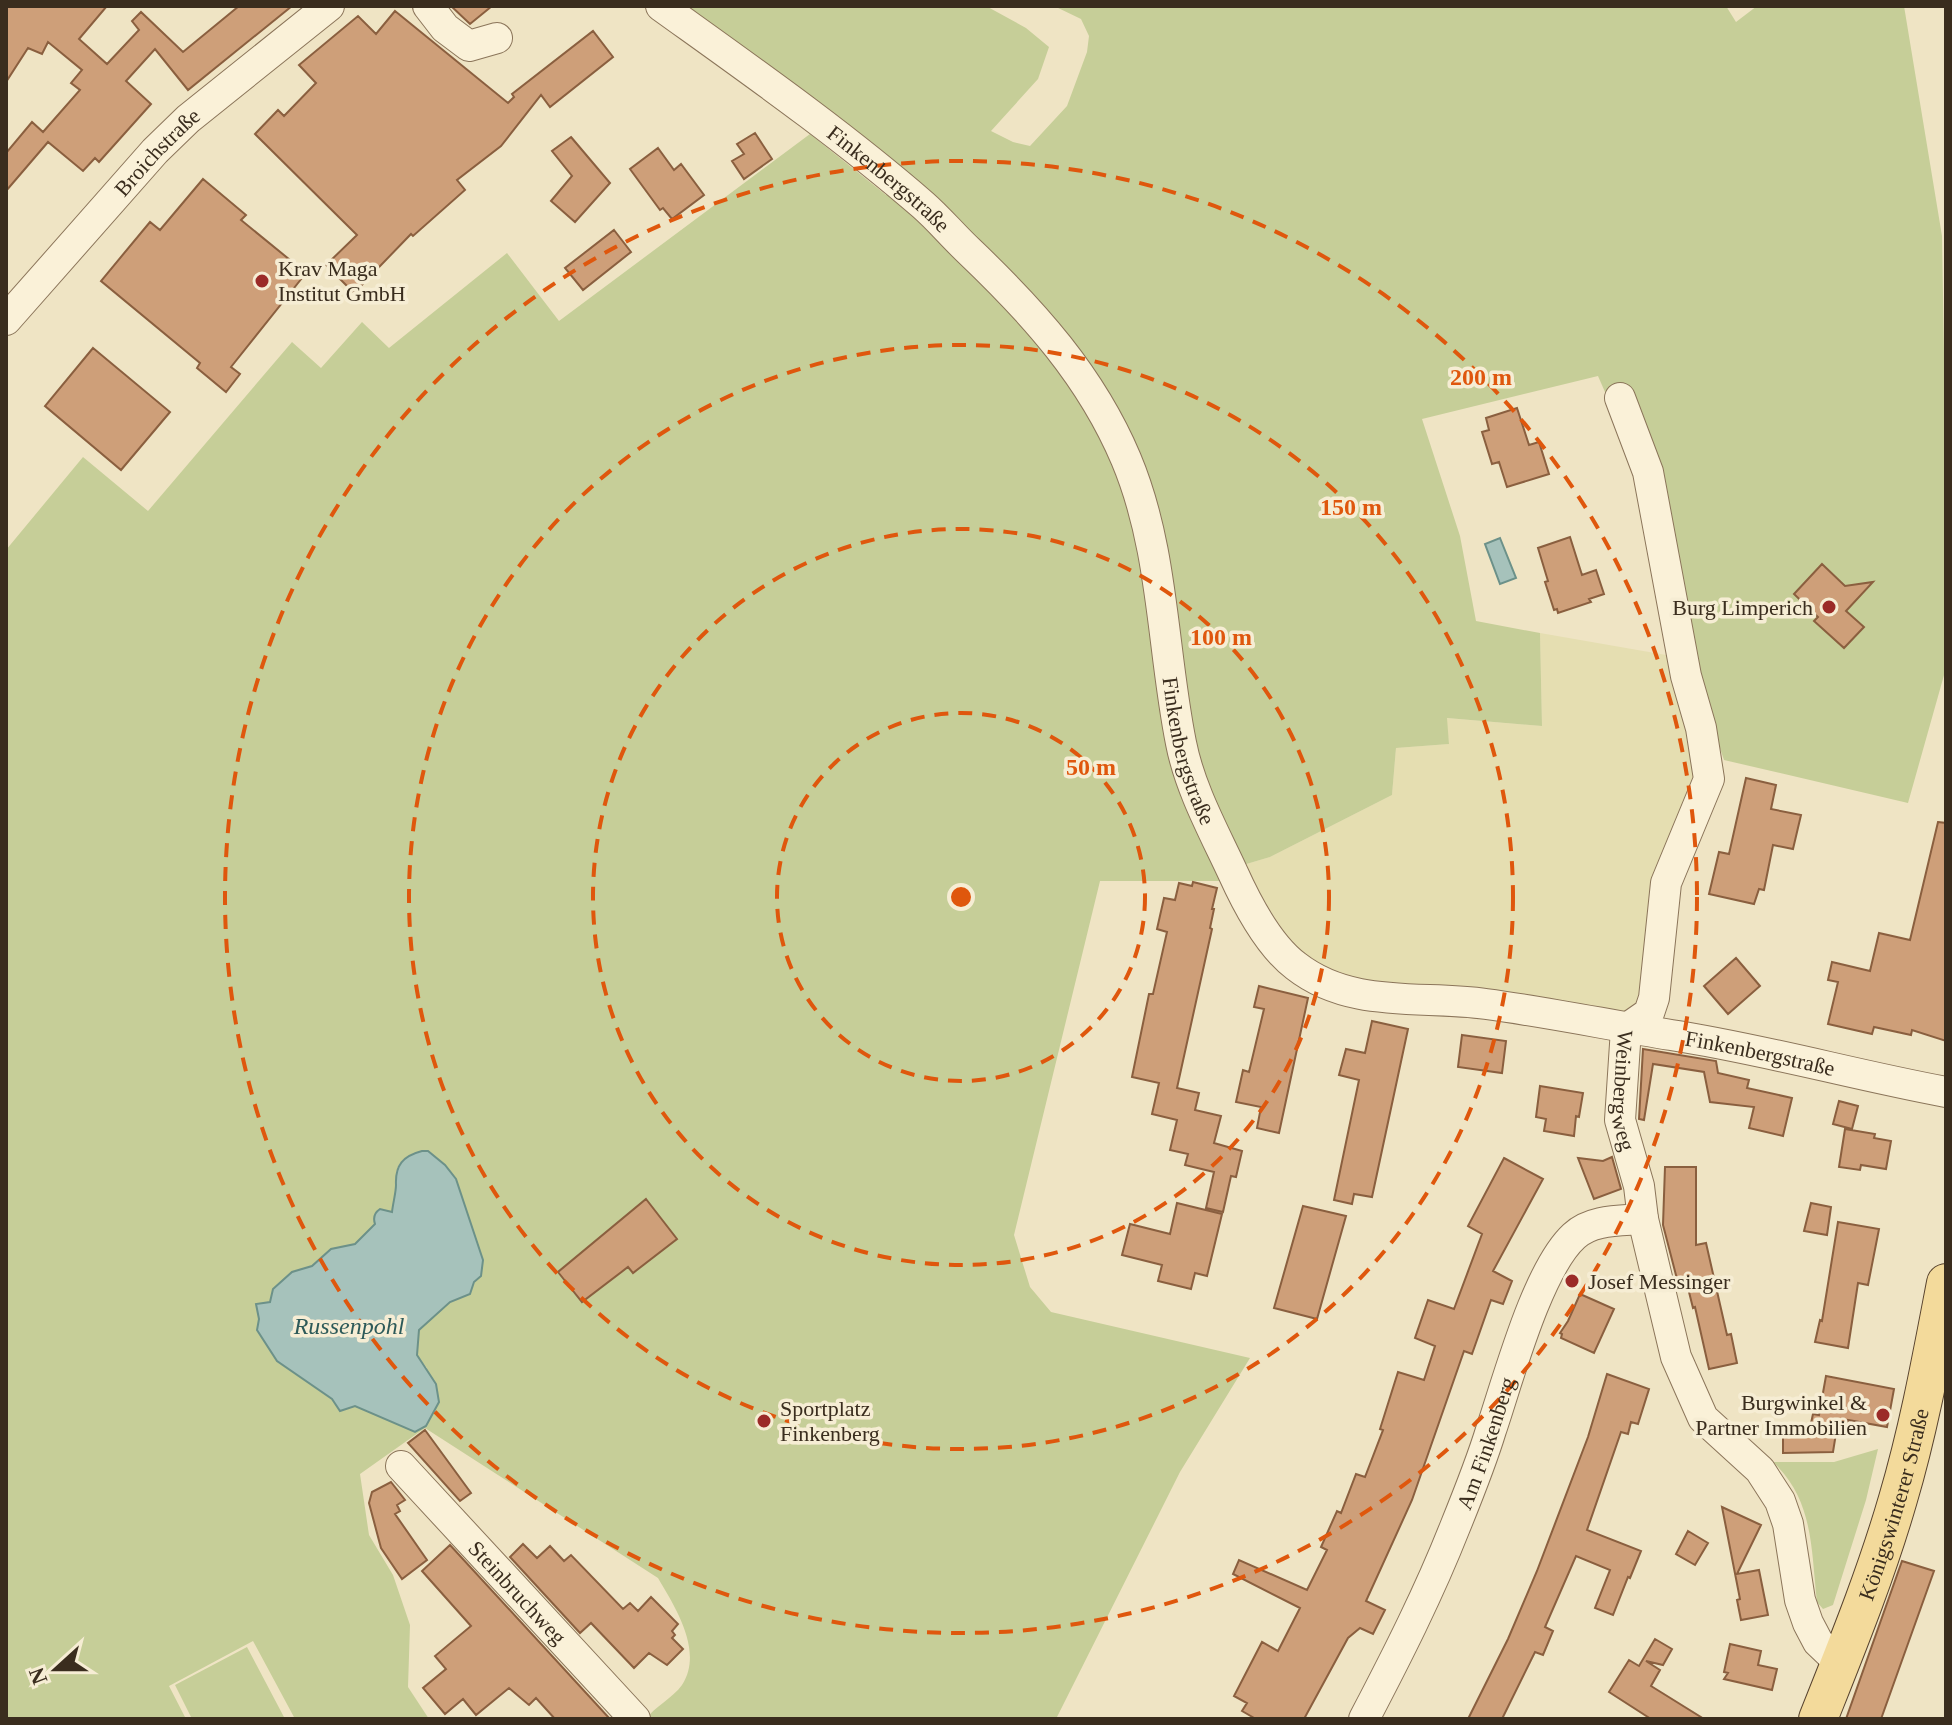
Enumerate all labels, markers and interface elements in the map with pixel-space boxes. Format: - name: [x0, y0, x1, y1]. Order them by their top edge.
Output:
- street label: Broichstraße: [109, 103, 205, 201]
- street label: Finkenbergstraße: [822, 120, 955, 237]
- place label: Krav Maga Institut GmbH: [278, 256, 406, 306]
- marker: Krav Maga Institut GmbH: [253, 272, 271, 290]
- text: 200 m: [1450, 364, 1512, 390]
- text: 150 m: [1320, 494, 1382, 520]
- place label: Burg Limperich: [1672, 595, 1813, 620]
- marker: Burg Limperich: [1820, 598, 1838, 616]
- text: 100 m: [1190, 624, 1252, 650]
- street label: Finkenbergstraße: [1158, 675, 1220, 829]
- text: 50 m: [1066, 754, 1116, 780]
- centre of rings: [947, 883, 975, 911]
- street label: Finkenbergstraße: [1683, 1025, 1837, 1081]
- street label: Weinbergweg: [1606, 1030, 1640, 1154]
- place label: Josef Messinger: [1588, 1269, 1731, 1294]
- marker: Josef Messinger: [1563, 1272, 1581, 1290]
- water label: Russenpohl: [293, 1313, 405, 1339]
- street label: Am Finkenberg: [1451, 1374, 1520, 1513]
- place label: Burgwinkel & Partner Immobilien: [1695, 1390, 1867, 1440]
- place label: Sportplatz Finkenberg: [780, 1396, 880, 1446]
- street label: Königswinterer Straße: [1853, 1406, 1934, 1604]
- marker: Burgwinkel & Partner Immobilien: [1874, 1406, 1892, 1424]
- marker: Sportplatz Finkenberg: [755, 1412, 773, 1430]
- street label: Steinbruchweg: [463, 1536, 571, 1650]
- north arrow: [16, 1629, 96, 1709]
- text: N: [23, 1664, 52, 1688]

